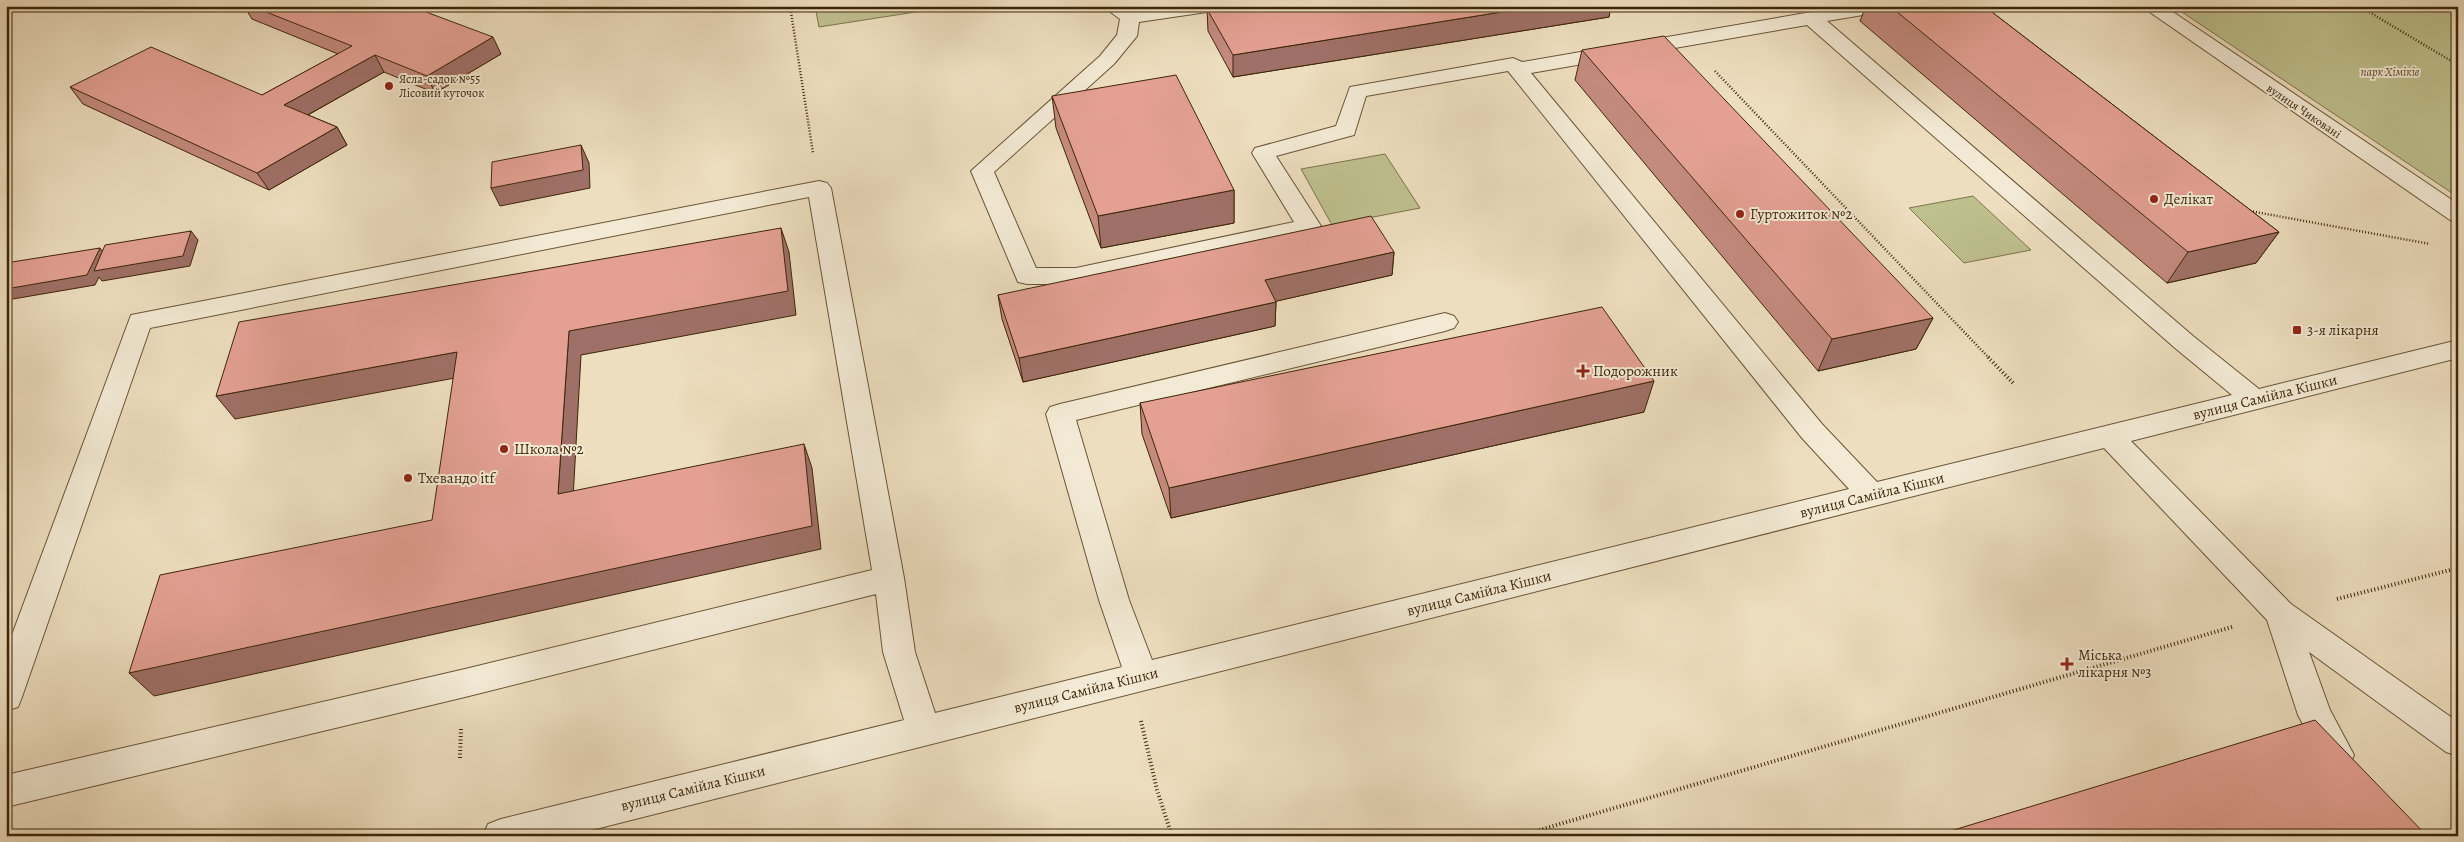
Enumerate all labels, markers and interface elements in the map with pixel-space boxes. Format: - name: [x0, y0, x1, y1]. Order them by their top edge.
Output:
- park label: парк Хіміків: [2361, 64, 2420, 80]
- place label: Ясла-садок №55 Лісовий куточок: [399, 71, 484, 101]
- marker: Ясла-садок №55 Лісовий куточок: [383, 80, 395, 92]
- street label: вулиця Чиковані: [2264, 80, 2344, 142]
- place label: Делікат: [2164, 189, 2214, 209]
- marker: Делікат: [2148, 193, 2160, 205]
- place label: Гуртожиток №2: [1750, 204, 1853, 224]
- marker: Гуртожиток №2: [1734, 208, 1746, 220]
- place label: 3-я лікарня: [2307, 320, 2379, 340]
- marker: 3-я лікарня: [2291, 324, 2303, 336]
- place label: Подорожник: [1593, 361, 1678, 381]
- marker: Подорожник: [1577, 365, 1589, 377]
- street label: вулиця Самійла Кішки: [2191, 369, 2339, 425]
- place label: Школа №2: [514, 439, 584, 459]
- marker: Школа №2: [498, 443, 510, 455]
- street label: вулиця Самійла Кішки: [1798, 467, 1946, 523]
- place label: Тхевандо itf: [418, 468, 497, 488]
- marker: Тхевандо itf: [402, 472, 414, 484]
- street label: вулиця Самійла Кішки: [1405, 565, 1553, 621]
- place label: Міська лікарня №3: [2078, 645, 2151, 682]
- marker: Міська лікарня №3: [2060, 657, 2074, 671]
- street label: вулиця Самійла Кішки: [1012, 662, 1160, 718]
- street label: вулиця Самійла Кішки: [619, 760, 767, 816]

